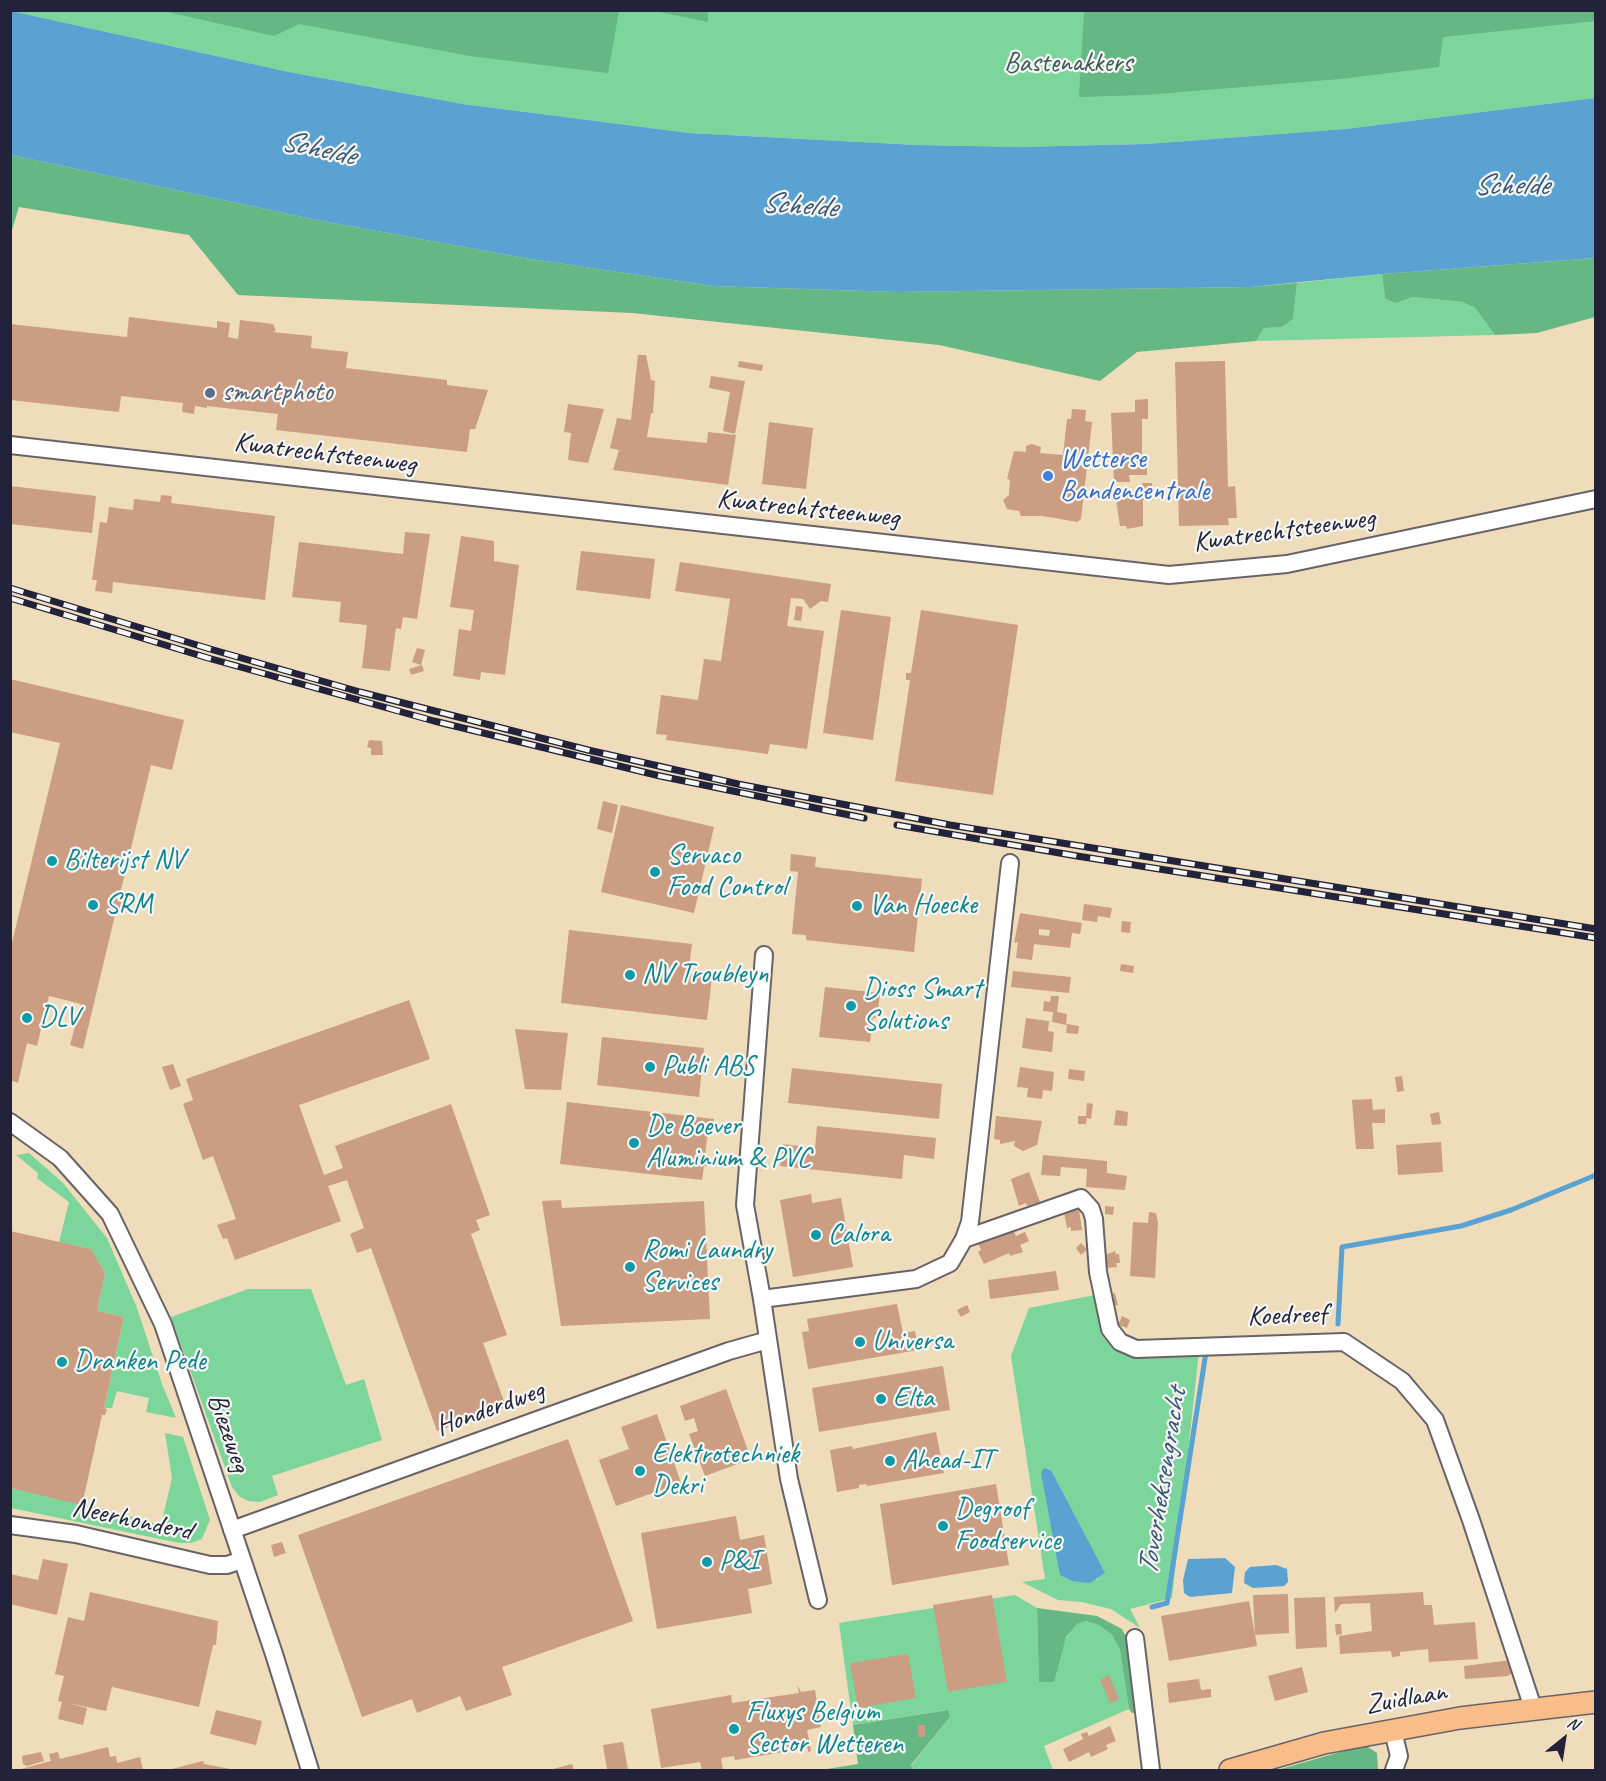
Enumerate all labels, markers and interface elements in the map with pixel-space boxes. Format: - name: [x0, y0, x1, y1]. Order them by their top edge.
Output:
- park label: Bastenakkers: [1004, 47, 1132, 81]
- water label: Schelde: [278, 124, 358, 174]
- water label: Schelde: [1474, 168, 1548, 204]
- water label: Schelde: [761, 185, 837, 227]
- place label: smartphoto: [222, 376, 333, 410]
- marker: smartphoto: [203, 386, 217, 400]
- street label: Kwatrechtsteenweg: [232, 426, 418, 482]
- place label: Wetterse Bandencentrale: [1060, 443, 1209, 509]
- marker: Wetterse Bandencentrale: [1041, 469, 1055, 483]
- street label: Kwatrechtsteenweg: [715, 483, 901, 535]
- street label: Kwatrechtsteenweg: [1191, 502, 1377, 560]
- place label: Servaco Food Control: [667, 839, 786, 905]
- place label: Bilterijst NV: [64, 844, 184, 878]
- marker: Bilterijst NV: [45, 854, 59, 868]
- marker: Servaco Food Control: [648, 865, 662, 879]
- place label: SRM: [105, 888, 153, 922]
- place label: Van Hoecke: [869, 889, 977, 923]
- marker: SRM: [86, 898, 100, 912]
- marker: Van Hoecke: [850, 899, 864, 913]
- place label: NV Troubleyn: [642, 958, 768, 992]
- marker: NV Troubleyn: [623, 968, 637, 982]
- place label: Dioss Smart Solutions: [863, 973, 981, 1039]
- marker: Dioss Smart Solutions: [844, 999, 858, 1013]
- place label: DLV: [39, 1001, 79, 1035]
- marker: DLV: [20, 1011, 34, 1025]
- place label: Publi ABS: [662, 1050, 755, 1084]
- marker: Publi ABS: [643, 1060, 657, 1074]
- place label: De Boever Aluminium & PVC: [646, 1110, 811, 1176]
- marker: De Boever Aluminium & PVC: [627, 1136, 641, 1150]
- place label: Calora: [828, 1218, 890, 1252]
- marker: Calora: [809, 1228, 823, 1242]
- place label: Romi Laundry Services: [642, 1234, 772, 1300]
- marker: Romi Laundry Services: [623, 1260, 637, 1274]
- street label: Koedreef: [1247, 1298, 1327, 1334]
- place label: Universa: [872, 1325, 953, 1359]
- marker: Universa: [853, 1335, 867, 1349]
- place label: Dranken Pede: [74, 1345, 206, 1379]
- marker: Dranken Pede: [55, 1355, 69, 1369]
- street label: Honderdweg: [431, 1374, 549, 1444]
- place label: Elta: [893, 1382, 934, 1416]
- water label: Toverheksengracht: [1130, 1386, 1196, 1578]
- street label: Biezeweg: [199, 1389, 257, 1477]
- marker: Elta: [874, 1392, 888, 1406]
- place label: Elektrotechniek Dekri: [652, 1438, 799, 1504]
- place label: Ahead-IT: [902, 1444, 994, 1478]
- marker: Ahead-IT: [883, 1454, 897, 1468]
- marker: Elektrotechniek Dekri: [633, 1464, 647, 1478]
- street label: Neerhonderd: [69, 1491, 195, 1549]
- place label: Degroof Foodservice: [955, 1493, 1060, 1559]
- marker: Degroof Foodservice: [936, 1519, 950, 1533]
- place label: P&I: [719, 1545, 759, 1579]
- marker: P&I: [700, 1555, 714, 1569]
- street label: Zuidlaan: [1363, 1675, 1449, 1723]
- place label: Fluxys Belgium Sector Wetteren: [746, 1696, 903, 1762]
- north arrow: [1534, 1709, 1594, 1769]
- text: N: [1564, 1712, 1582, 1735]
- marker: Fluxys Belgium Sector Wetteren: [727, 1722, 741, 1736]

